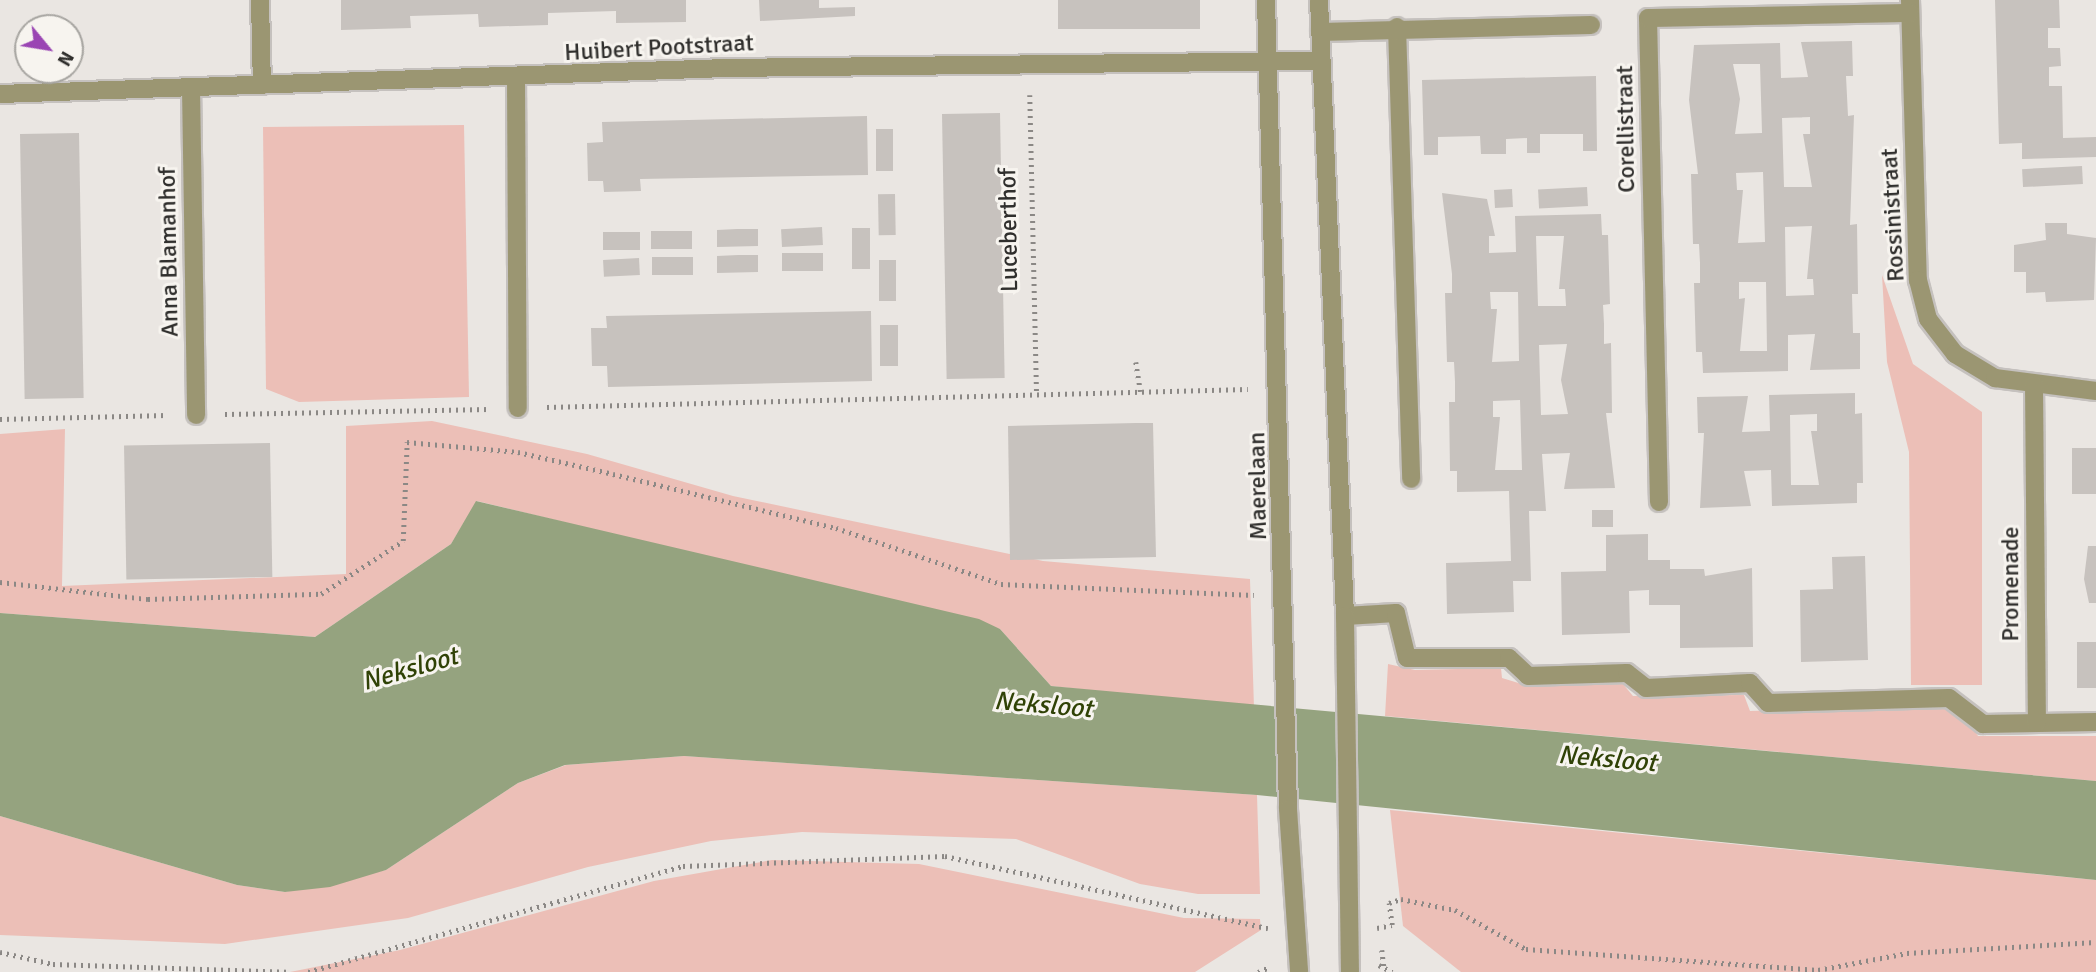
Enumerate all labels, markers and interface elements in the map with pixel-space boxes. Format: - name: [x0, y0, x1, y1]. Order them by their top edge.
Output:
- north arrow: [14, 14, 84, 84]
- street label: Huibert Pootstraat: [564, 29, 754, 67]
- text: N: [52, 47, 79, 70]
- street label: Corellistraat: [1610, 65, 1642, 193]
- street label: Rossinistraat: [1875, 147, 1911, 283]
- street label: Anna Blamanhof: [153, 167, 185, 337]
- street label: Luceberthof: [994, 168, 1024, 292]
- street label: Maerelaan: [1243, 432, 1273, 540]
- street label: Promenade: [1997, 526, 2025, 642]
- water label: Neksloot: [358, 641, 462, 699]
- water label: Neksloot: [993, 686, 1093, 726]
- water label: Neksloot: [1557, 740, 1657, 780]

